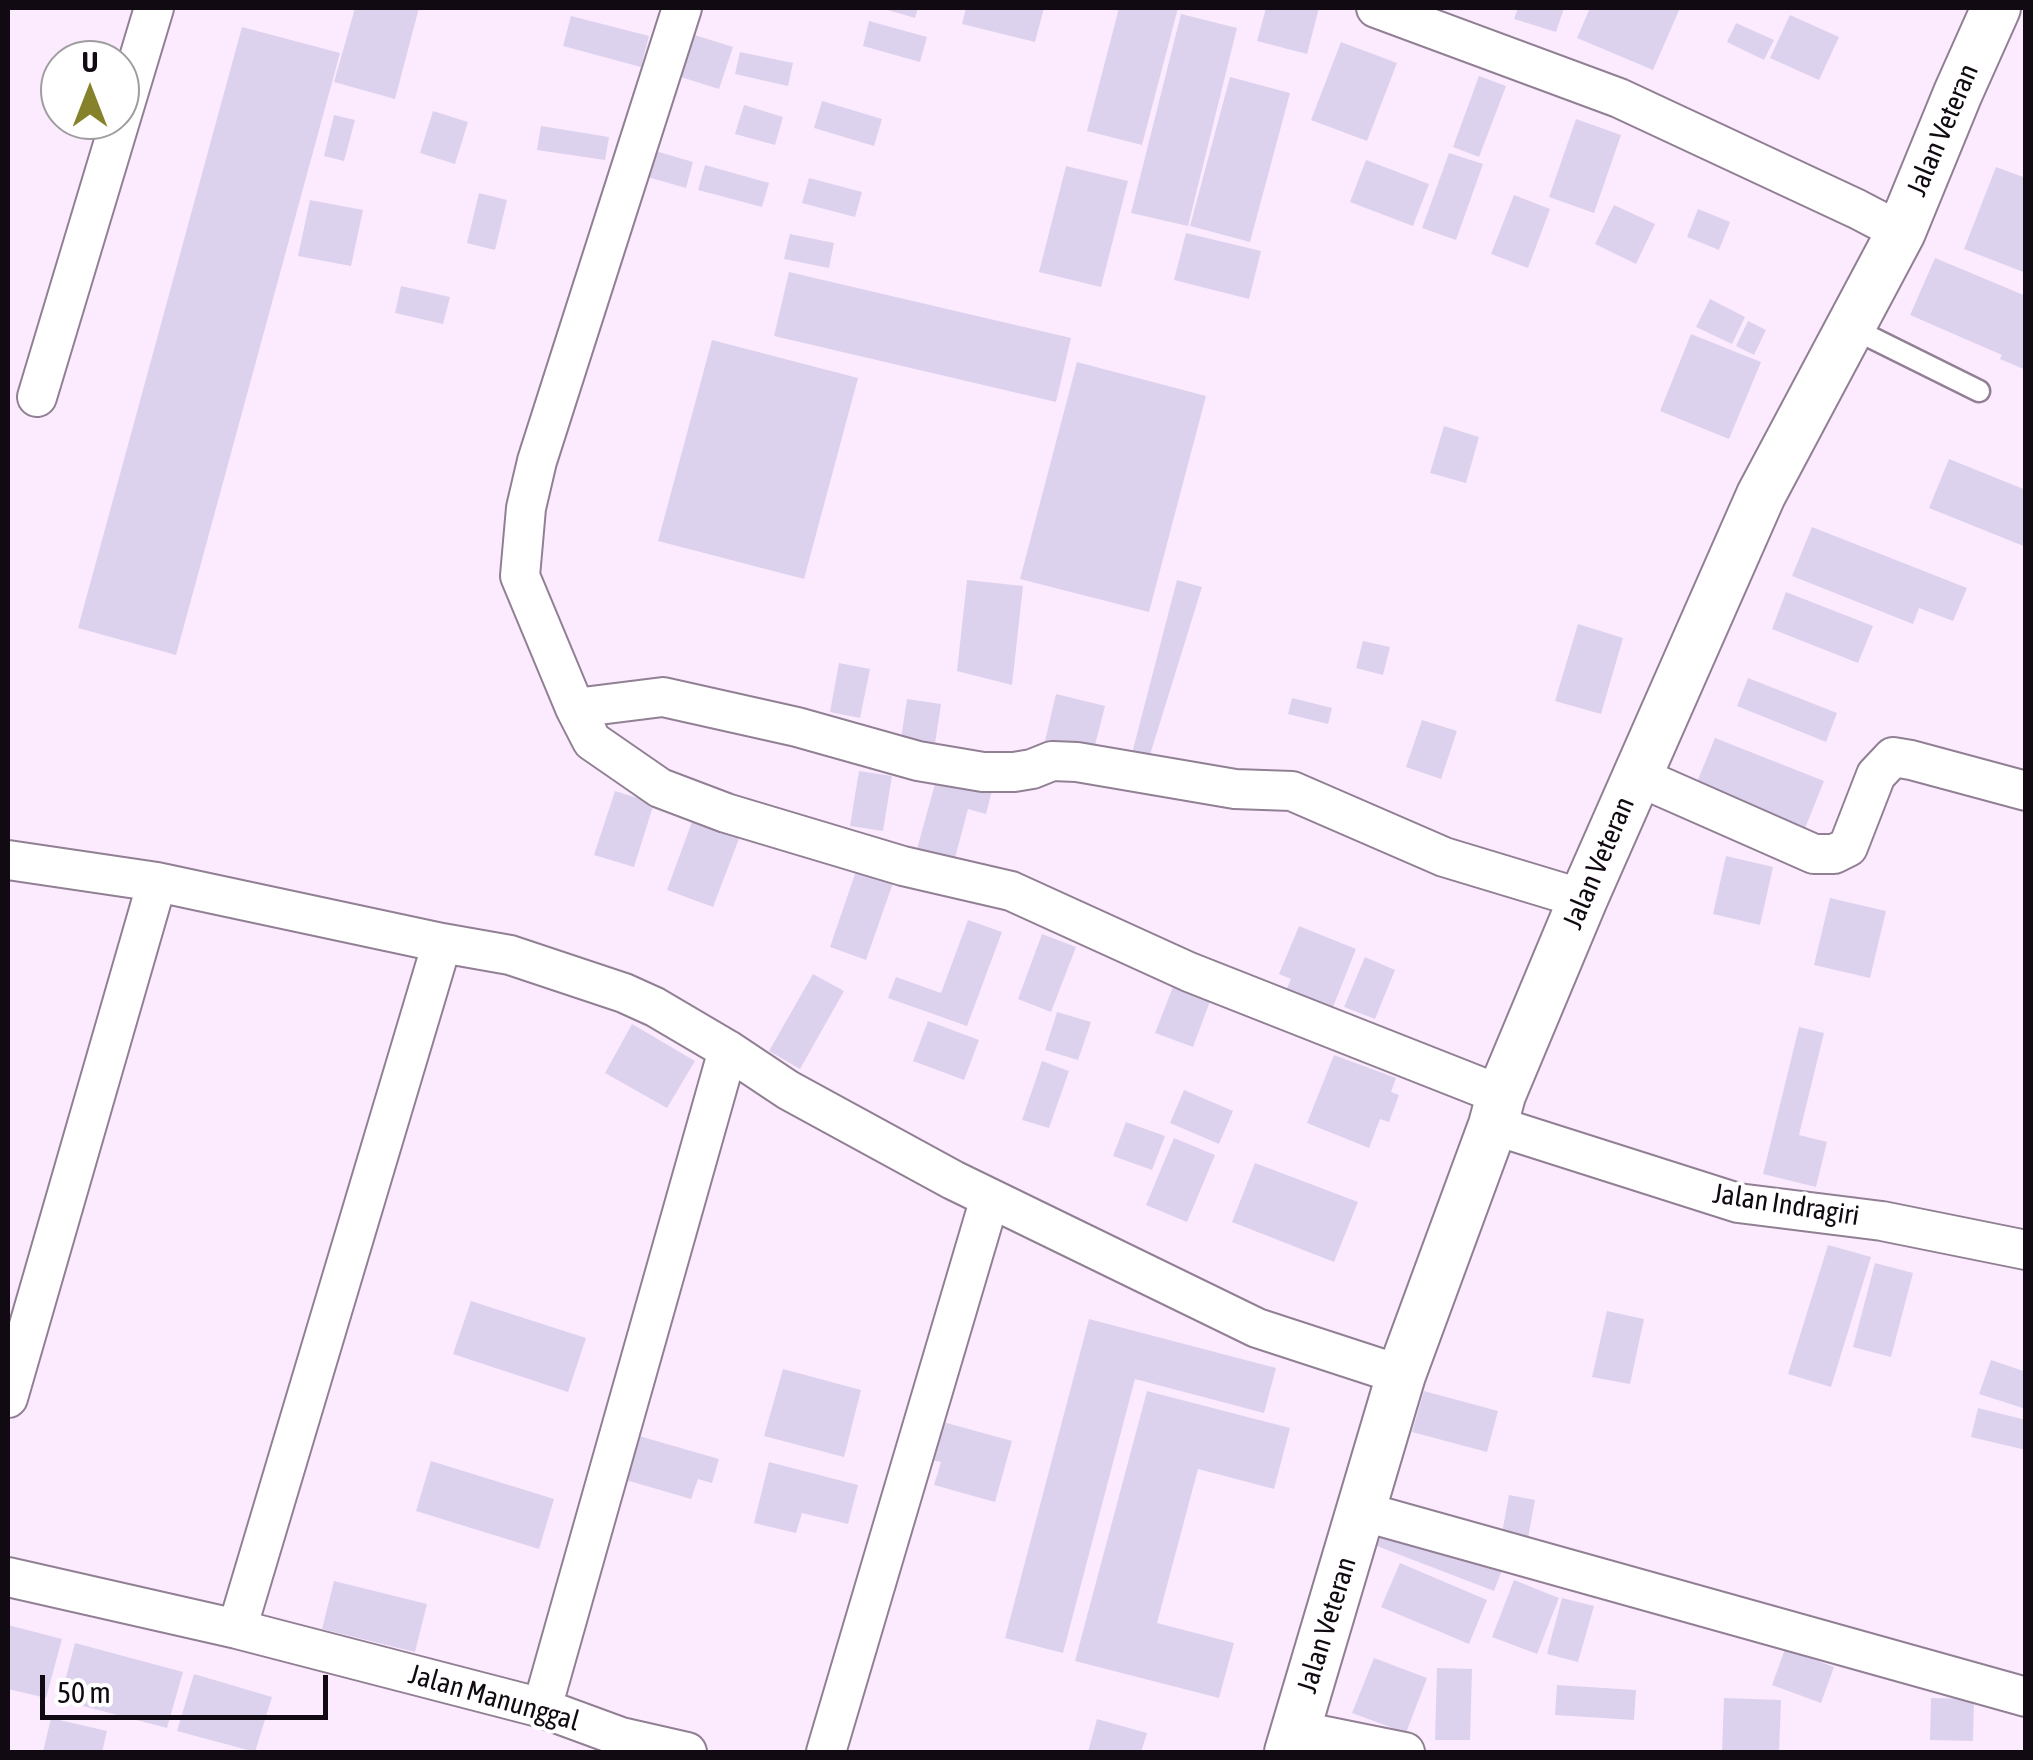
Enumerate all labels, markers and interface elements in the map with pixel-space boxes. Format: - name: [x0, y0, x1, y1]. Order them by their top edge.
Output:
- north arrow: [40, 40, 140, 140]
- text: U: [82, 46, 98, 78]
- street label: Jalan Veteran: [1900, 59, 1986, 201]
- street label: Jalan Veteran: [1556, 792, 1642, 934]
- street label: Jalan Indragiri: [1710, 1177, 1862, 1233]
- street label: Jalan Veteran: [1290, 1553, 1364, 1697]
- scale bar: [45, 1655, 332, 1717]
- street label: Jalan Manunggal: [405, 1658, 583, 1738]
- text: 50 m: [57, 1675, 111, 1709]

